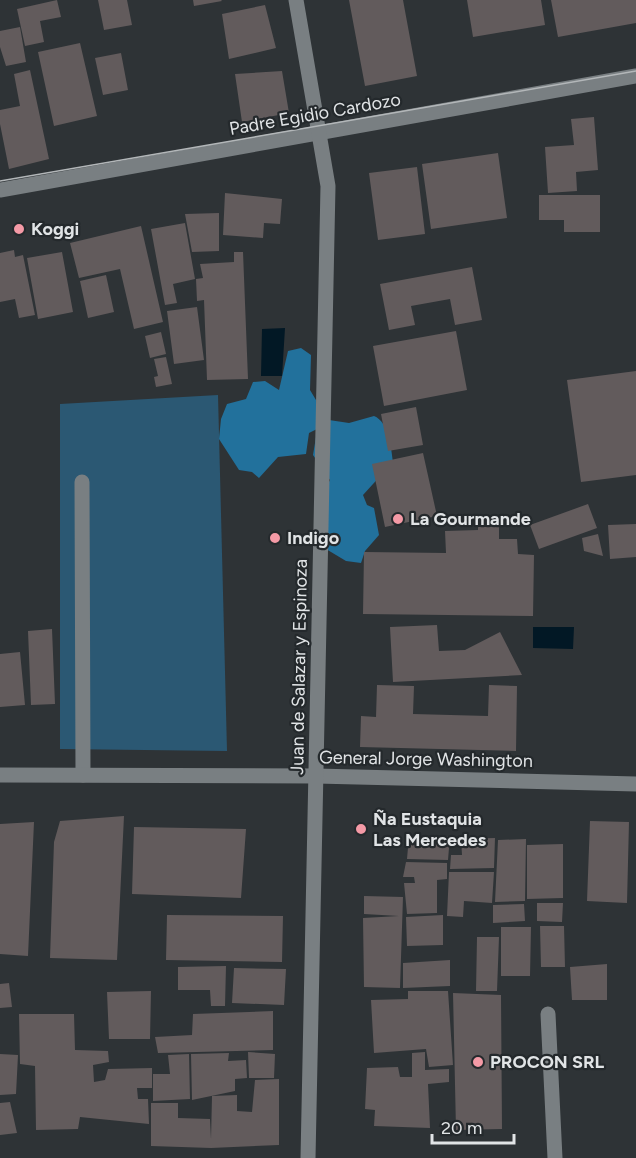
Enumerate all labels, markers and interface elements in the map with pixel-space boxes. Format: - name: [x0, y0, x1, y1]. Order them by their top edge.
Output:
- street label: Padre Egidio Cardozo: [227, 88, 403, 140]
- place label: Koggi: [31, 218, 79, 240]
- marker: Koggi: [12, 222, 26, 236]
- place label: La Gourmande: [410, 508, 531, 530]
- marker: La Gourmande: [391, 512, 405, 526]
- place label: Indigo: [287, 527, 339, 549]
- marker: Indigo: [268, 531, 282, 545]
- street label: Juan de Salazar y Espinoza: [286, 559, 312, 775]
- street label: General Jorge Washington: [319, 746, 533, 772]
- place label: Ña Eustaquia Las Mercedes: [373, 808, 487, 851]
- marker: Ña Eustaquia Las Mercedes: [354, 822, 368, 836]
- place label: PROCON SRL: [490, 1051, 605, 1073]
- marker: PROCON SRL: [471, 1055, 485, 1069]
- scale bar: [432, 1107, 514, 1145]
- text: 20 m: [441, 1117, 482, 1139]

